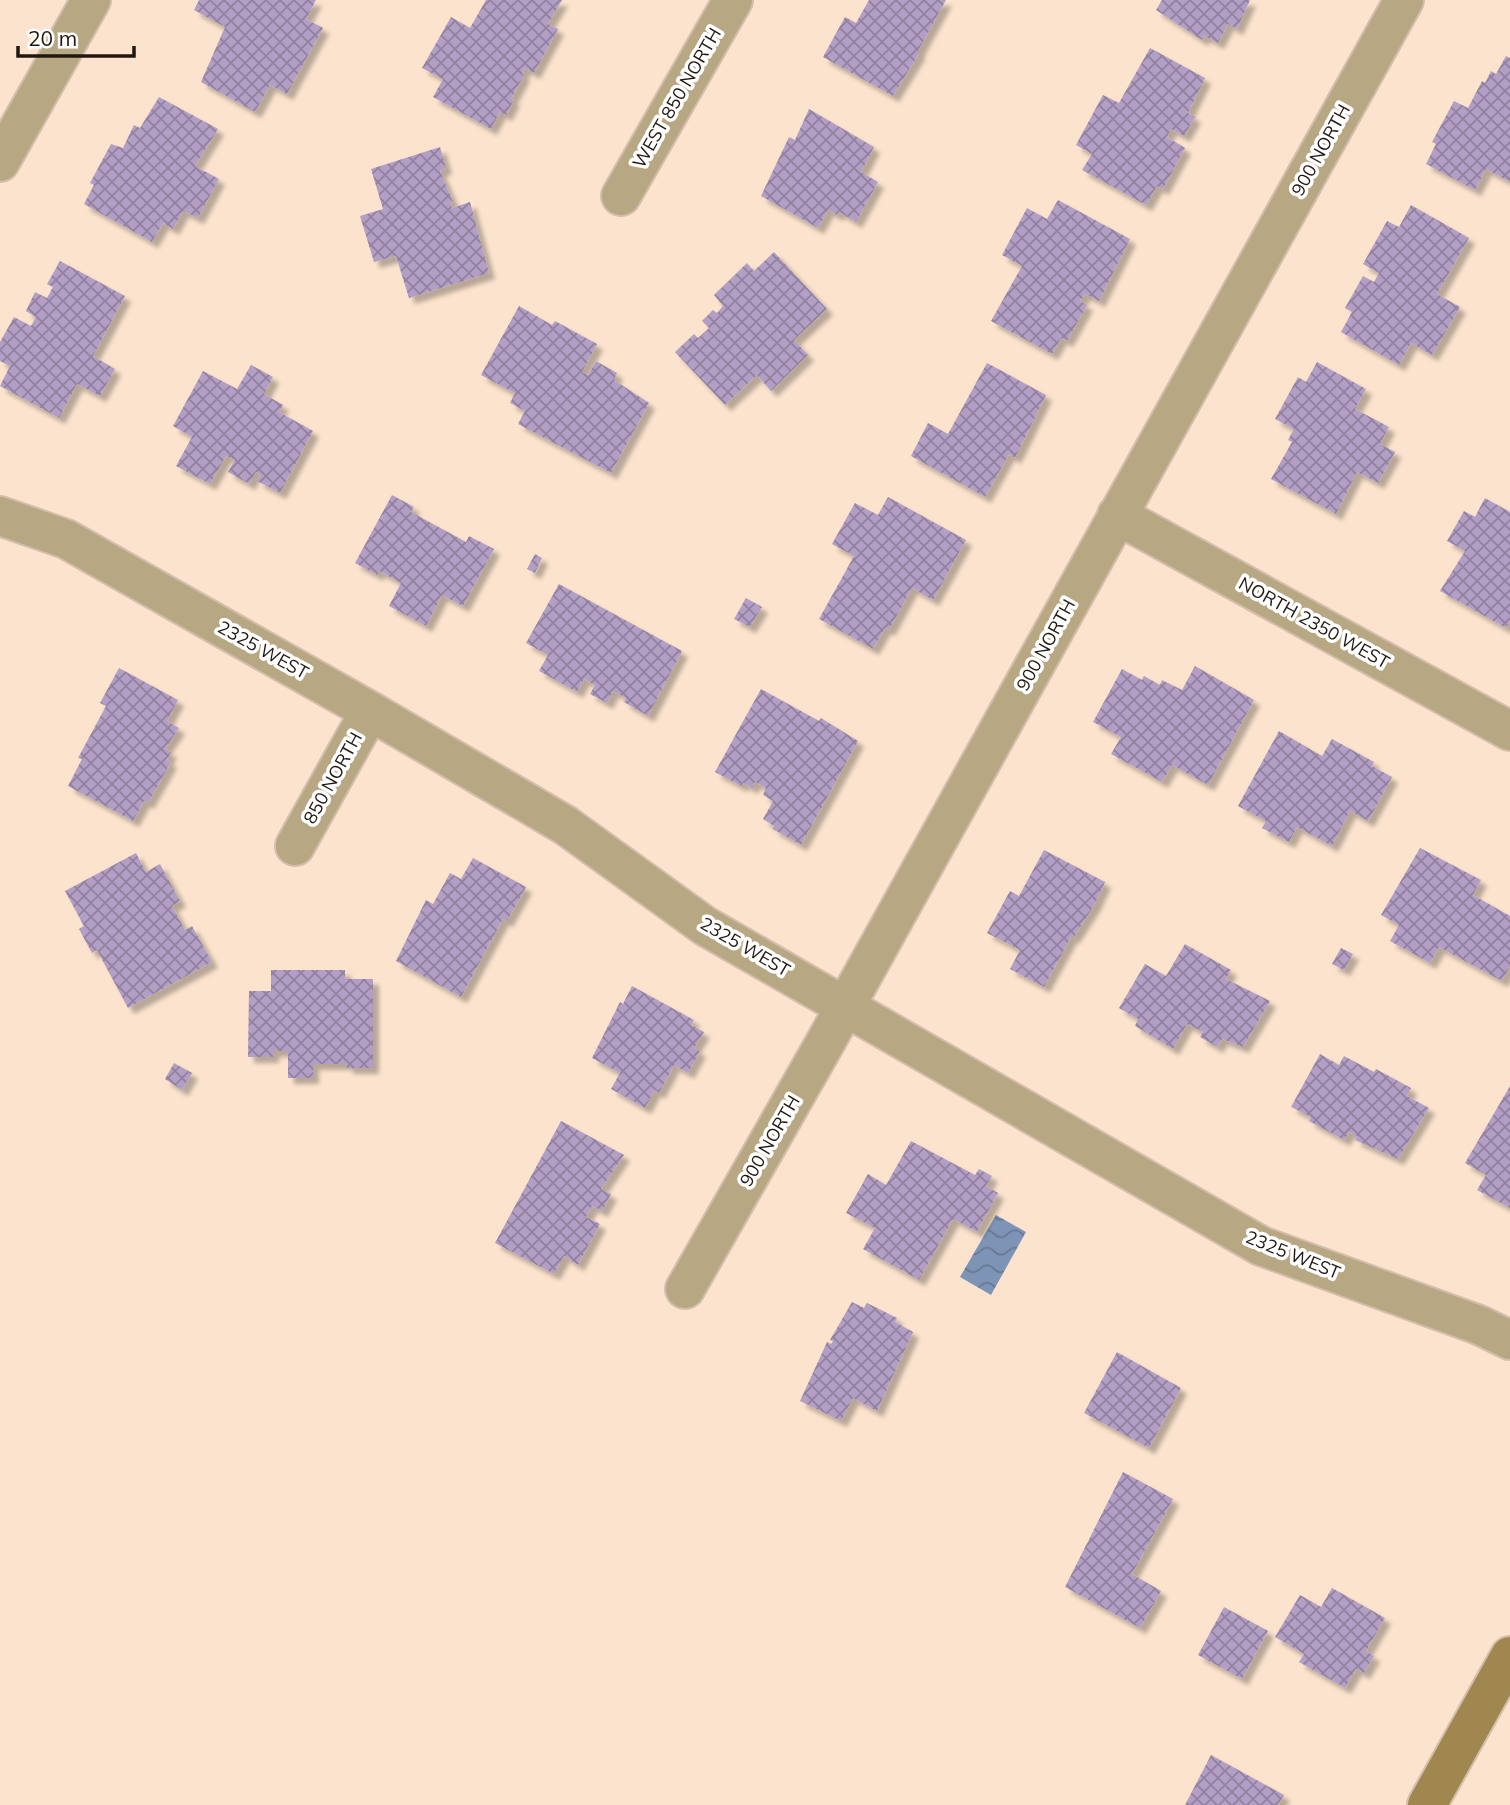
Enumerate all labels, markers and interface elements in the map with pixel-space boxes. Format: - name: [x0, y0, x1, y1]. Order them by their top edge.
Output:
- scale bar: [18, 14, 133, 58]
- street label: WEST 850 NORTH: [627, 24, 726, 172]
- text: 20 m: [28, 25, 77, 51]
- street label: 900 NORTH: [1286, 100, 1355, 200]
- street label: NORTH 2350 WEST: [1235, 572, 1394, 674]
- street label: 900 NORTH: [1011, 595, 1080, 695]
- street label: 2325 WEST: [214, 615, 313, 684]
- street label: 850 NORTH: [298, 728, 367, 828]
- street label: 2325 WEST: [696, 912, 794, 982]
- street label: 900 NORTH: [734, 1091, 805, 1190]
- street label: 2325 WEST: [1242, 1225, 1344, 1284]

